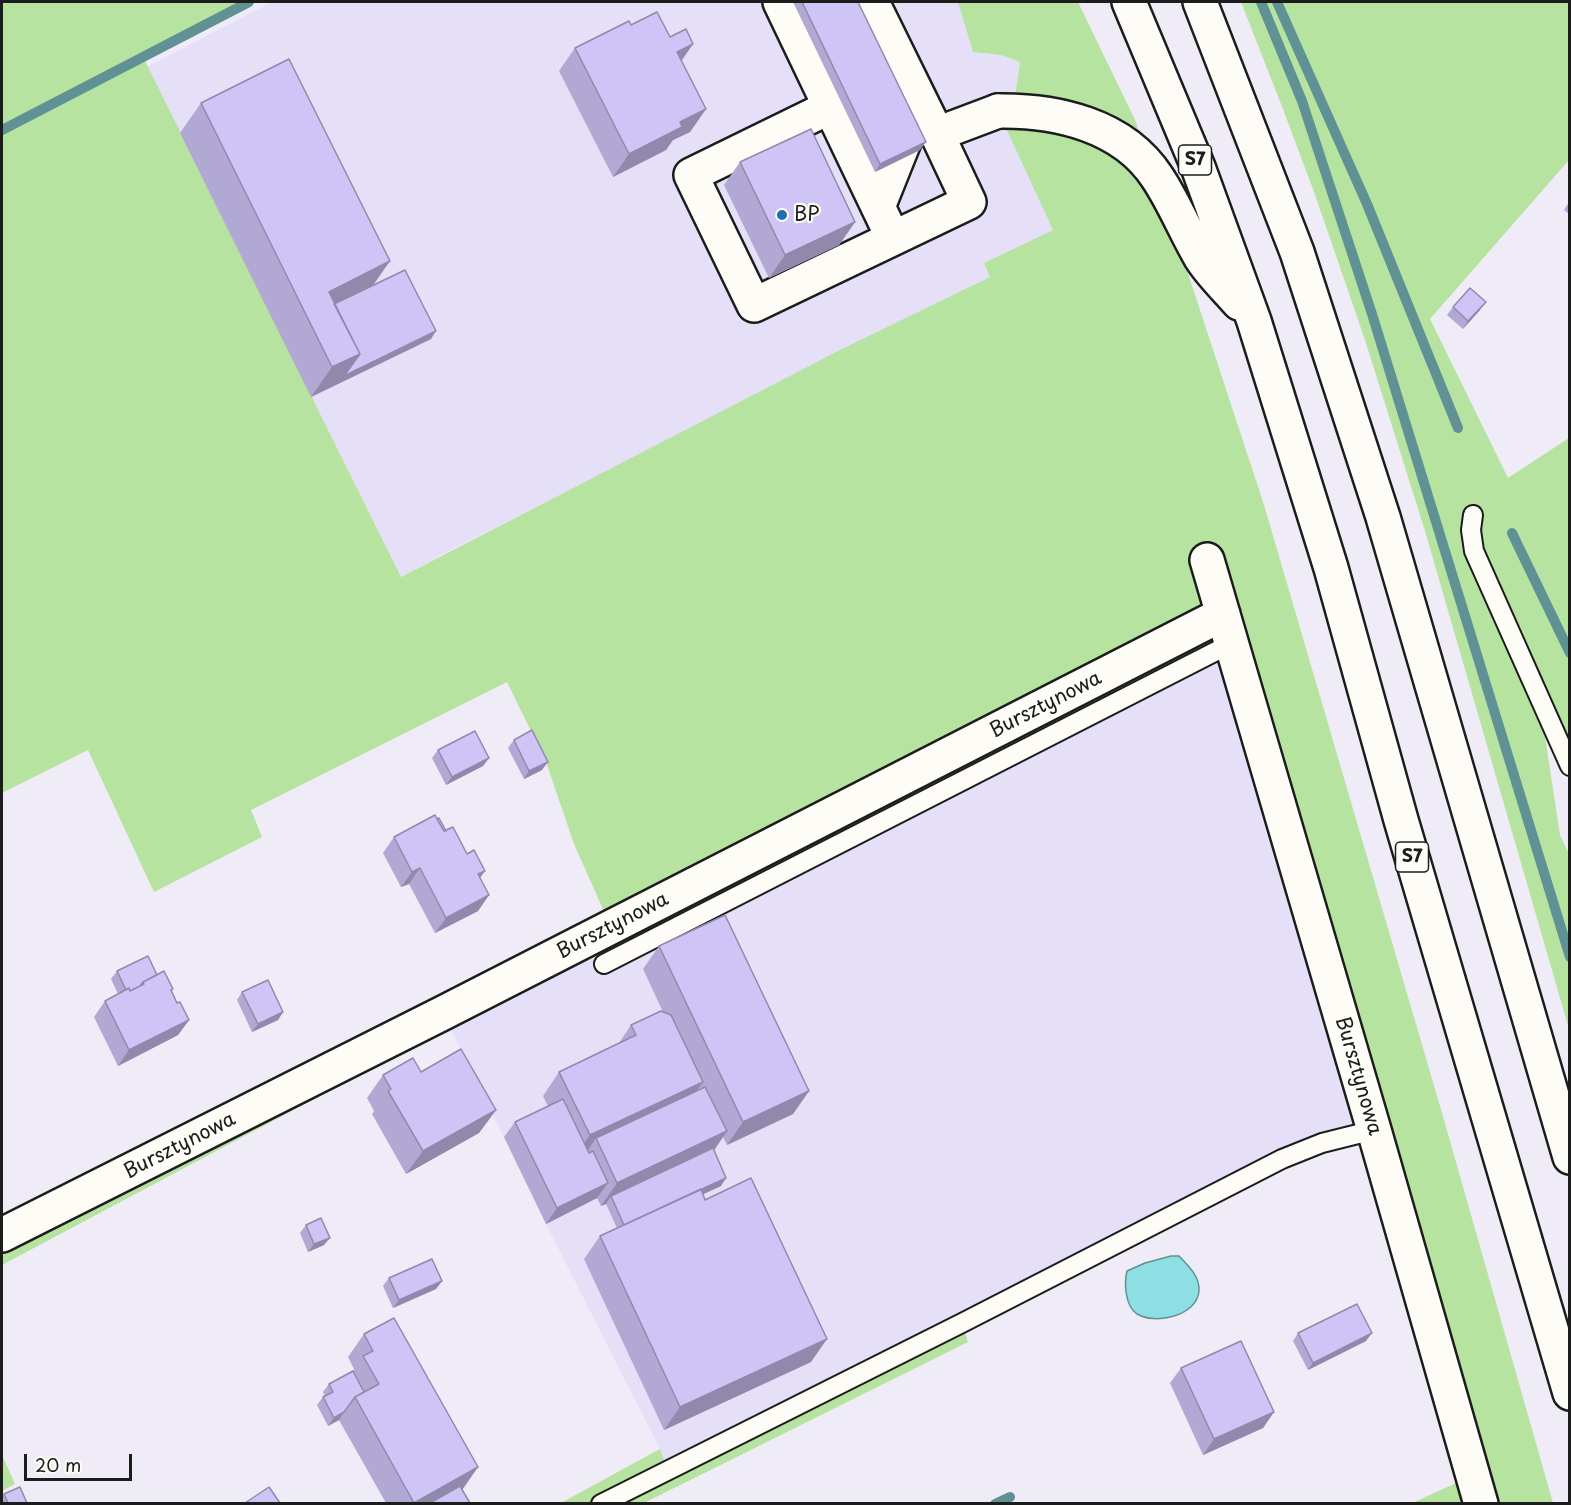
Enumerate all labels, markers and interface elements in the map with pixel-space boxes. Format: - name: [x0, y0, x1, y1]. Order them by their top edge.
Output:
- road number: S7: [1178, 145, 1212, 175]
- place label: BP: [794, 203, 820, 227]
- marker: BP: [775, 208, 789, 222]
- street label: Bursztynowa: [986, 667, 1106, 743]
- road number: S7: [1396, 842, 1428, 872]
- street label: Bursztynowa: [553, 888, 673, 964]
- street label: Bursztynowa: [1330, 1014, 1386, 1138]
- street label: Bursztynowa: [120, 1108, 240, 1184]
- scale bar: [27, 1442, 135, 1480]
- text: 20 m: [35, 1451, 81, 1478]

